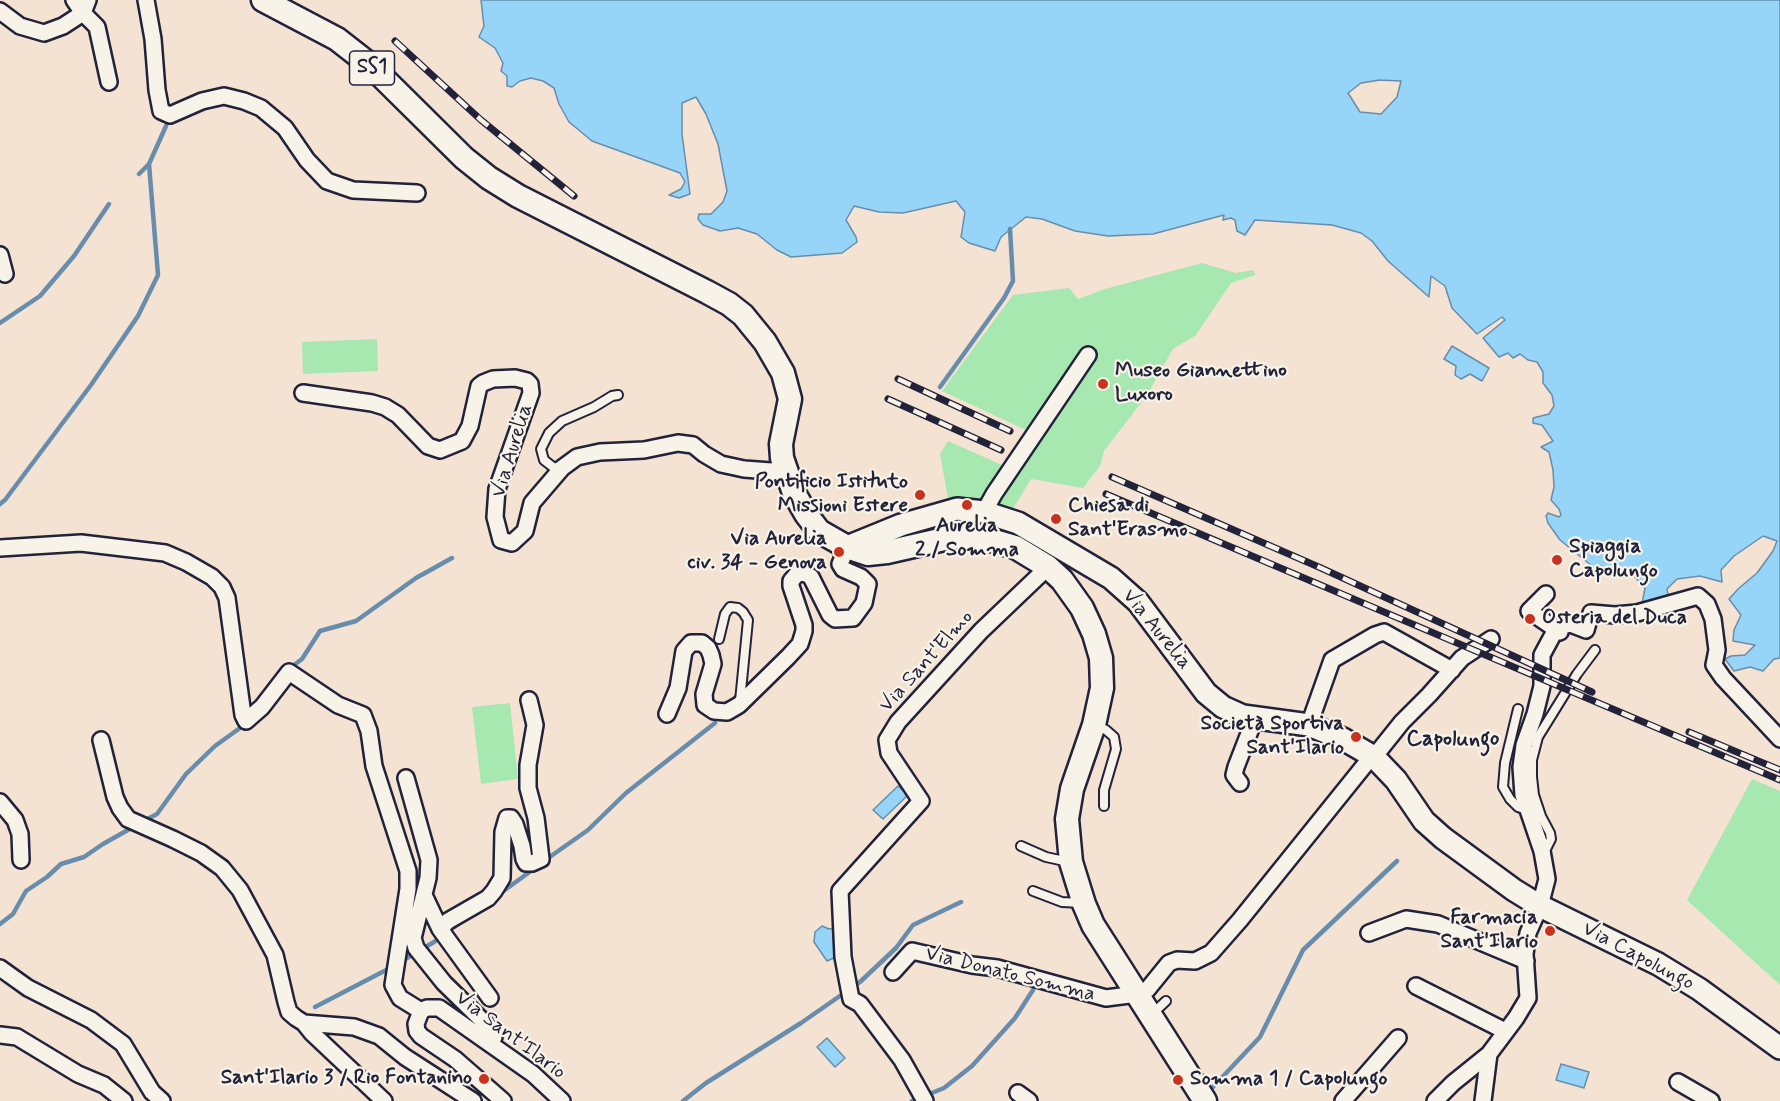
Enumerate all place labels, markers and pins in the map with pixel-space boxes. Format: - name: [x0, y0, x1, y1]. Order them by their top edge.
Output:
- place label: Museo Giannettino Luxoro: [1115, 359, 1287, 409]
- marker: Museo Giannettino Luxoro: [1096, 377, 1110, 391]
- place label: Pontificio Istituto Missioni Estere: [755, 470, 908, 520]
- marker: Pontificio Istituto Missioni Estere: [913, 488, 927, 502]
- place label: Chiesa di Sant'Erasmo: [1068, 494, 1188, 544]
- marker: Aurelia 2 / Somma: [960, 498, 974, 512]
- marker: Chiesa di Sant'Erasmo: [1049, 512, 1063, 526]
- place label: Aurelia 2 / Somma: [915, 514, 1019, 564]
- place label: Via Aurelia civ. 34 - Genova: [687, 527, 827, 577]
- place label: Spiaggia Capolungo: [1569, 535, 1658, 585]
- marker: Via Aurelia civ. 34 - Genova: [832, 545, 846, 559]
- marker: Spiaggia Capolungo: [1550, 553, 1564, 567]
- place label: Osteria del Duca: [1542, 606, 1687, 632]
- marker: Osteria del Duca: [1523, 612, 1537, 626]
- place label: Società Sportiva Sant'Ilario: [1201, 712, 1344, 762]
- marker: Società Sportiva Sant'Ilario: [1349, 730, 1363, 744]
- place label: Farmacia Sant'Ilario: [1440, 906, 1538, 956]
- marker: Farmacia Sant'Ilario: [1543, 924, 1557, 938]
- place label: Sant'Ilario 3 / Rio Fontanino: [221, 1066, 472, 1092]
- place label: Somma 1 / Capolungo: [1190, 1067, 1388, 1093]
- marker: Sant'Ilario 3 / Rio Fontanino: [477, 1072, 491, 1086]
- marker: Somma 1 / Capolungo: [1171, 1073, 1185, 1087]

